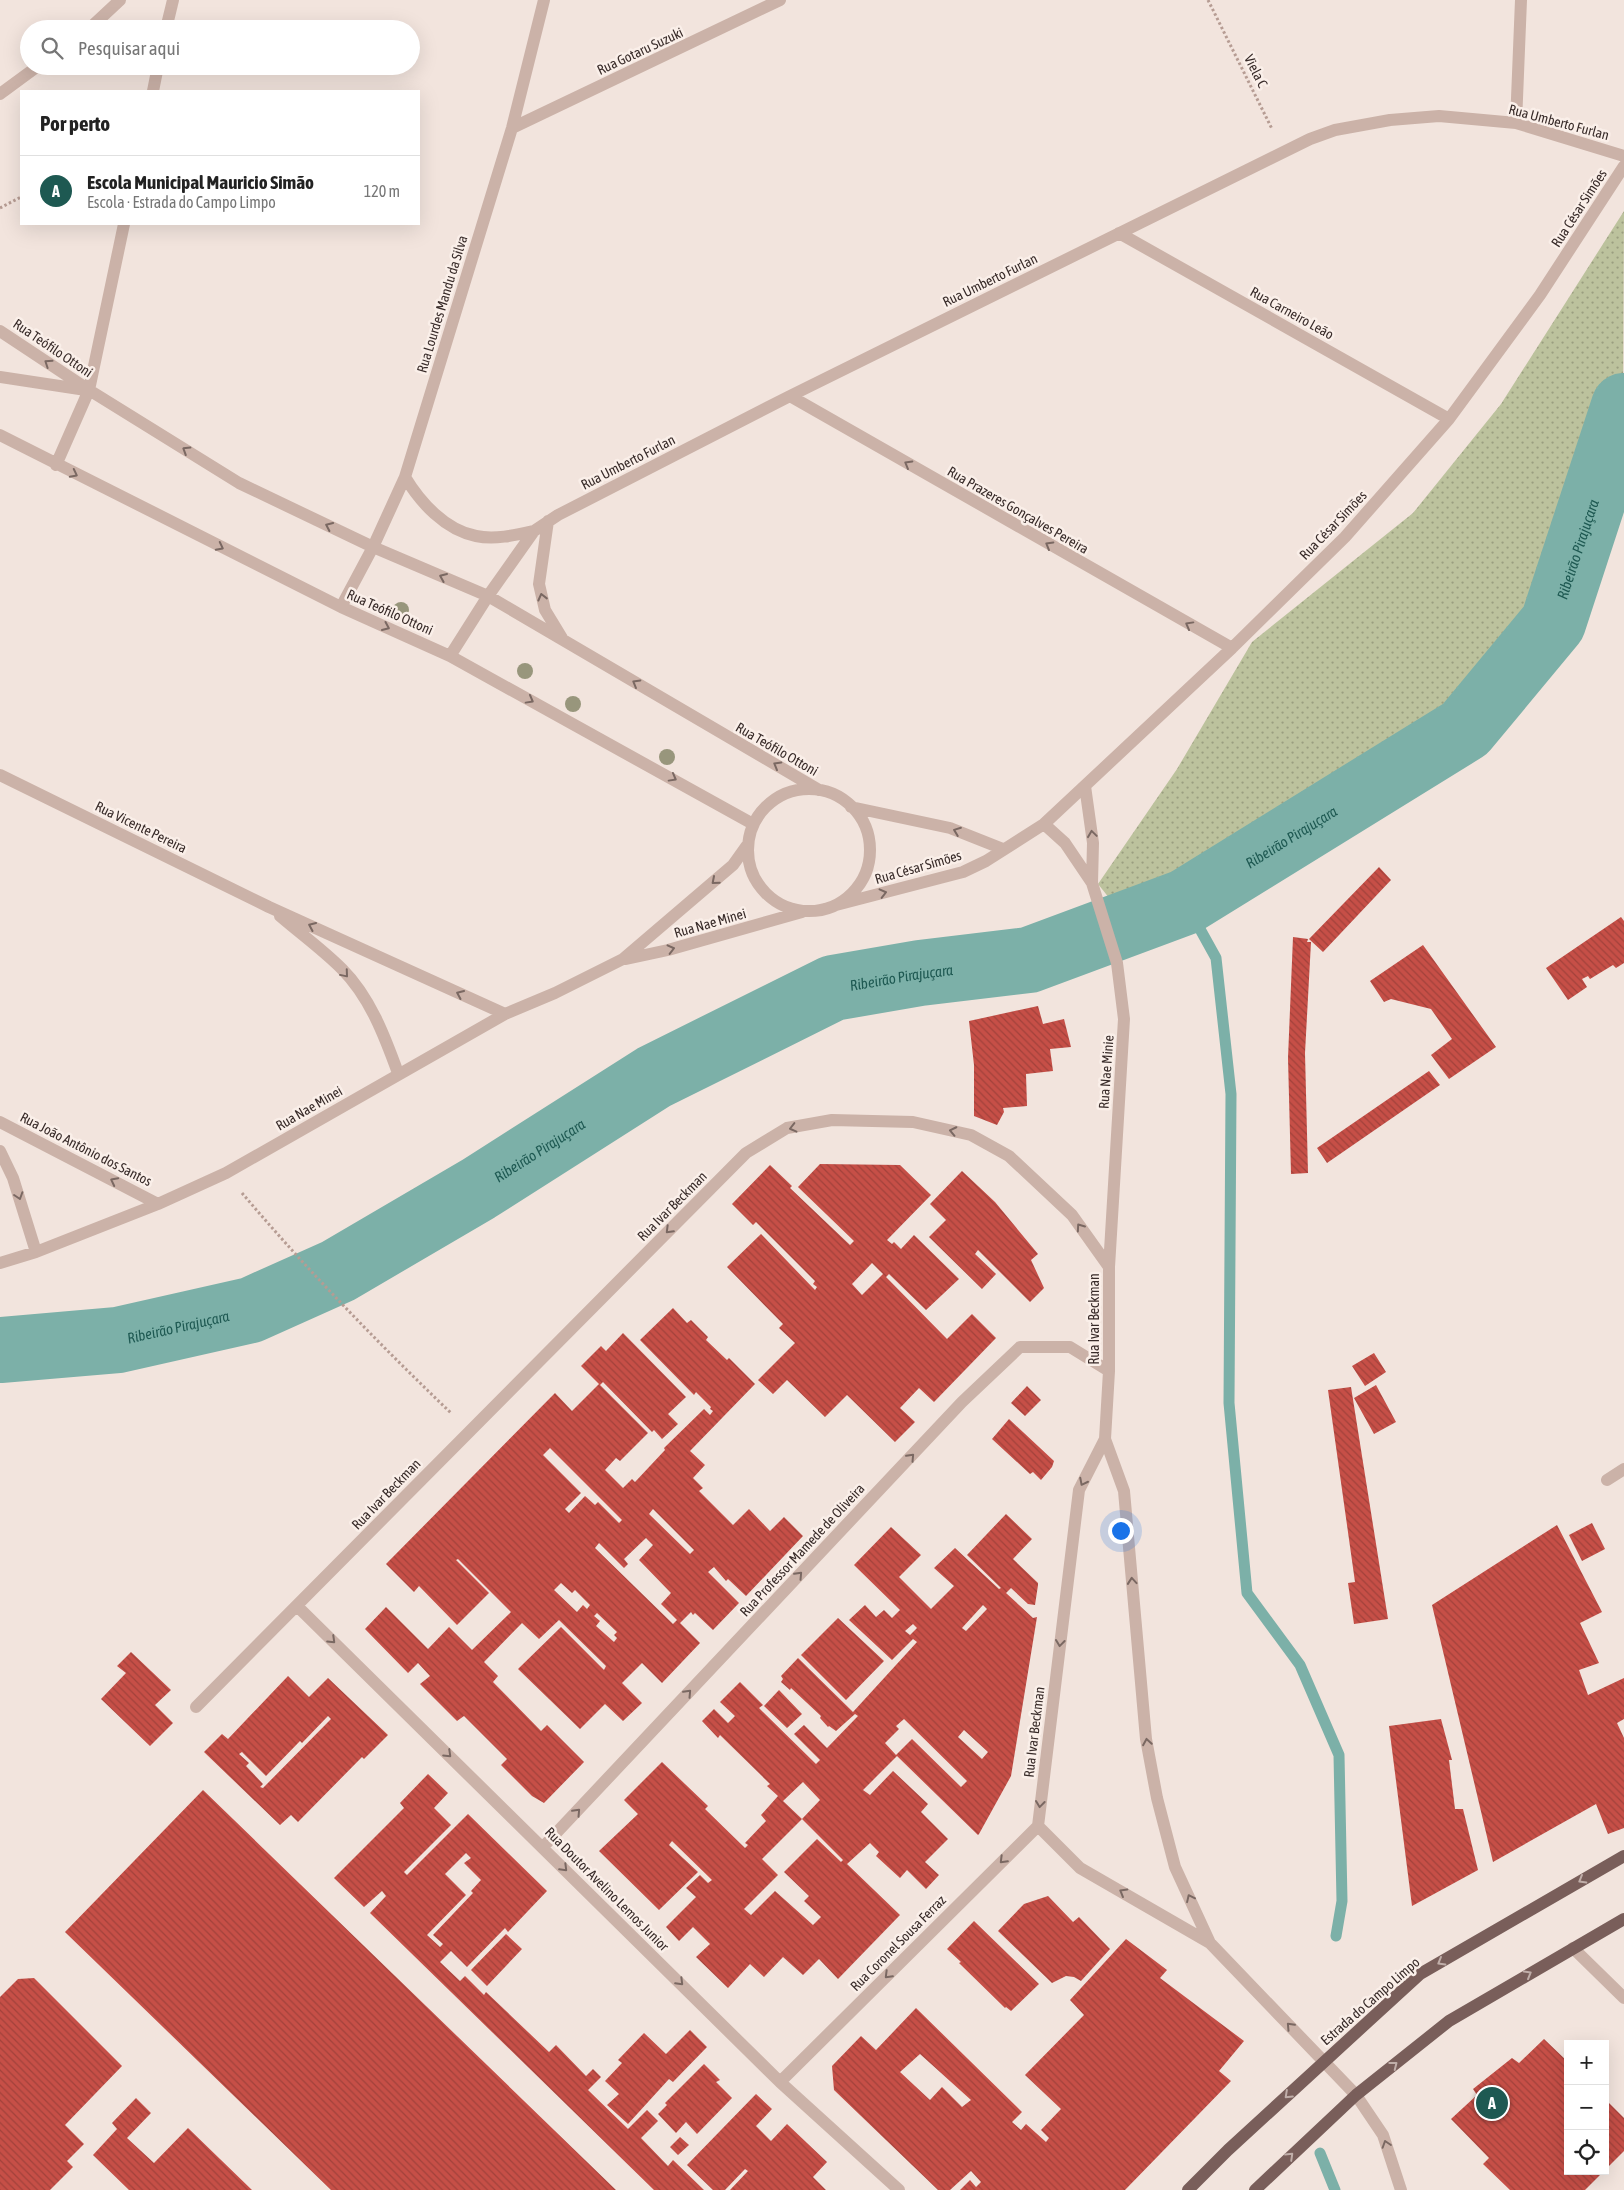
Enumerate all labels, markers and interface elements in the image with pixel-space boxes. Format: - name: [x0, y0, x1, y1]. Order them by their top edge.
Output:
- search box: [20, 20, 420, 75]
- street label: Rua Gotaru Suzuki: [594, 24, 686, 78]
- icon: search: [38, 34, 66, 62]
- text: Pesquisar aqui: [78, 37, 180, 59]
- street label: Viela C: [1241, 52, 1271, 91]
- street label: Rua Umberto Furlan: [1507, 101, 1611, 143]
- text: Por perto: [40, 111, 110, 135]
- street label: Rua César Simões: [1548, 166, 1610, 250]
- text: Escola Municipal Mauricio Simão: [87, 171, 314, 193]
- text: A: [52, 182, 60, 200]
- text: 120 m: [364, 182, 400, 200]
- text: Escola · Estrada do Campo Limpo: [87, 193, 276, 211]
- street label: Rua Lourdes Mandu da Silva: [413, 233, 471, 375]
- street label: Rua Umberto Furlan: [940, 250, 1040, 310]
- street label: Rua Carneiro Leão: [1247, 283, 1337, 343]
- street label: Rua Teófilo Ottoni: [10, 316, 96, 380]
- one-way arrow: [45, 360, 54, 369]
- street label: Rua Umberto Furlan: [578, 431, 678, 493]
- one-way arrow: [182, 447, 191, 457]
- one-way arrow: [904, 460, 913, 470]
- street label: Rua Prazeres Gonçalves Pereira: [945, 463, 1091, 557]
- one-way arrow: [69, 468, 78, 478]
- street label: Rua César Simões: [1296, 487, 1370, 563]
- water label: Ribeirão Pirajuçara: [1553, 497, 1601, 601]
- one-way arrow: [325, 522, 334, 532]
- one-way arrow: [215, 540, 224, 551]
- one-way arrow: [1045, 541, 1054, 551]
- one-way arrow: [439, 572, 448, 583]
- street label: Rua Teófilo Ottoni: [345, 586, 435, 638]
- one-way arrow: [537, 593, 548, 602]
- one-way arrow: [381, 621, 390, 632]
- one-way arrow: [1186, 622, 1195, 632]
- one-way arrow: [633, 680, 642, 690]
- one-way arrow: [525, 694, 534, 704]
- street label: Rua Teófilo Ottoni: [733, 719, 821, 779]
- one-way arrow: [773, 762, 782, 772]
- one-way arrow: [668, 772, 677, 782]
- street label: Rua Vicente Pereira: [93, 798, 189, 856]
- water label: Ribeirão Pirajuçara: [1242, 802, 1340, 871]
- one-way arrow: [953, 827, 962, 837]
- one-way arrow: [1087, 830, 1097, 838]
- street label: Rua César Simões: [873, 847, 963, 887]
- one-way arrow: [712, 875, 721, 884]
- one-way arrow: [879, 888, 888, 899]
- street label: Rua Nae Minei: [672, 905, 748, 941]
- one-way arrow: [308, 922, 317, 933]
- one-way arrow: [667, 944, 675, 955]
- water label: Ribeirão Pirajuçara: [848, 961, 954, 993]
- one-way arrow: [339, 968, 348, 977]
- one-way arrow: [456, 989, 465, 1000]
- street label: Rua Nae Minie: [1095, 1034, 1117, 1110]
- street label: Rua Nae Minei: [273, 1083, 345, 1133]
- street label: Rua João Antônio dos Santos: [18, 1109, 155, 1189]
- water label: Ribeirão Pirajuçara: [491, 1115, 588, 1185]
- one-way arrow: [788, 1122, 797, 1133]
- one-way arrow: [949, 1126, 958, 1137]
- street label: Rua Ivar Beckman: [634, 1168, 710, 1244]
- one-way arrow: [111, 1177, 120, 1187]
- one-way arrow: [13, 1191, 23, 1199]
- one-way arrow: [1078, 1224, 1086, 1233]
- one-way arrow: [666, 1225, 675, 1234]
- street label: Rua Ivar Beckman: [1086, 1273, 1102, 1365]
- water label: Ribeirão Pirajuçara: [125, 1307, 231, 1346]
- one-way arrow: [905, 1453, 914, 1462]
- street label: Rua Ivar Beckman: [348, 1455, 424, 1533]
- one-way arrow: [1079, 1477, 1089, 1486]
- street label: Rua Professor Mamede de Oliveira: [736, 1480, 868, 1620]
- your location: [1108, 1518, 1134, 1544]
- one-way arrow: [793, 1572, 802, 1581]
- one-way arrow: [1127, 1576, 1138, 1584]
- one-way arrow: [326, 1634, 335, 1643]
- one-way arrow: [1055, 1639, 1066, 1647]
- street label: Rua Ivar Beckman: [1020, 1686, 1048, 1778]
- one-way arrow: [682, 1690, 691, 1699]
- one-way arrow: [1142, 1738, 1153, 1746]
- one-way arrow: [442, 1748, 451, 1757]
- one-way arrow: [1035, 1800, 1046, 1808]
- one-way arrow: [571, 1808, 580, 1817]
- street label: Rua Doutor Avelino Lemos Junior: [542, 1824, 673, 1955]
- one-way arrow: [1000, 1855, 1009, 1864]
- one-way arrow: [558, 1862, 567, 1871]
- one-way arrow: [1578, 1874, 1587, 1884]
- one-way arrow: [1119, 1889, 1128, 1899]
- street label: Rua Coronel Sousa Ferraz: [847, 1892, 949, 1994]
- one-way arrow: [1186, 1895, 1196, 1904]
- street label: Estrada do Campo Limpo: [1317, 1954, 1423, 2048]
- one-way arrow: [1437, 1955, 1446, 1965]
- one-way arrow: [885, 1969, 894, 1978]
- one-way arrow: [1523, 1970, 1532, 1980]
- one-way arrow: [674, 1976, 683, 1985]
- one-way arrow: [1287, 2023, 1296, 2032]
- map controls: [1564, 2040, 1609, 2175]
- button: +: [1564, 2040, 1609, 2085]
- one-way arrow: [1388, 2062, 1397, 2070]
- pin: A: [1476, 2084, 1508, 2122]
- button: −: [1564, 2085, 1609, 2130]
- one-way arrow: [1284, 2089, 1293, 2098]
- button: locate: [1564, 2130, 1609, 2175]
- one-way arrow: [1382, 2140, 1392, 2148]
- one-way arrow: [1285, 2153, 1294, 2162]

